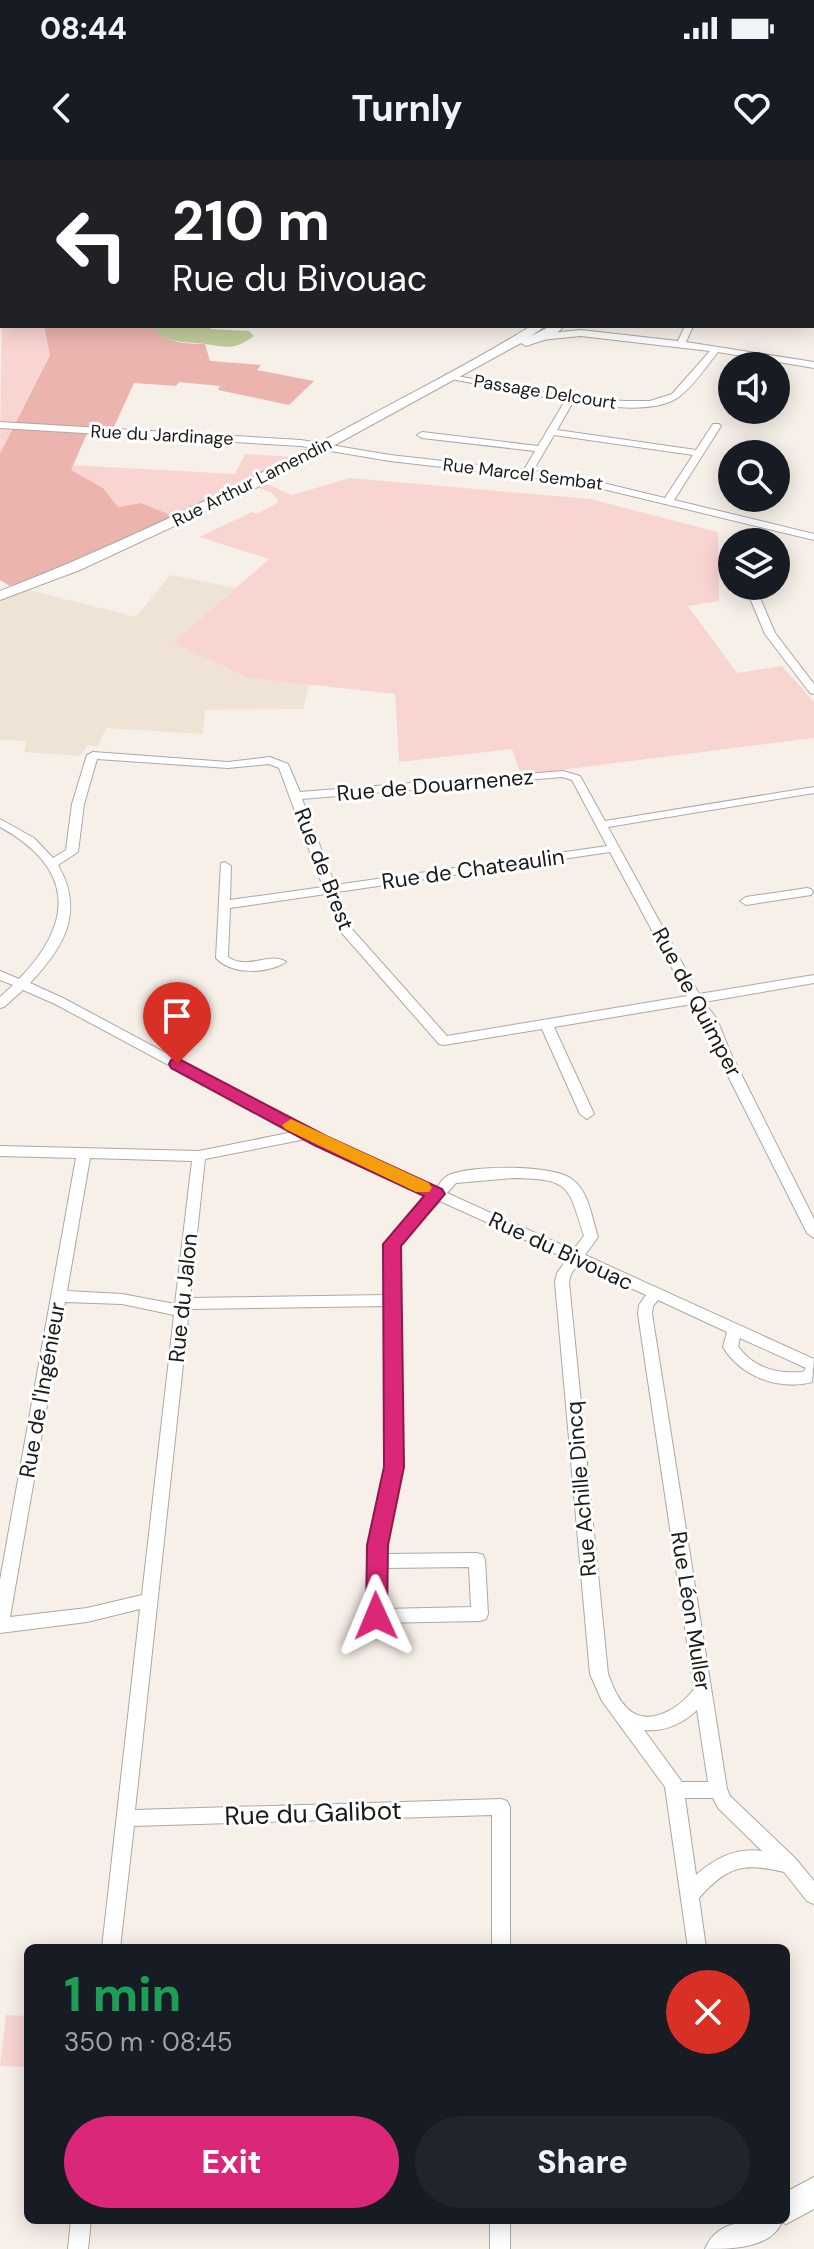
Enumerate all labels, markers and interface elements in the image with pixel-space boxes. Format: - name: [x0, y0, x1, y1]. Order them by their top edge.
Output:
- text: 08:44: [40, 9, 127, 48]
- text: Turnly: [351, 85, 463, 132]
- icon: back: [40, 86, 84, 130]
- icon: heart: [730, 86, 774, 130]
- text: 210 m: [172, 184, 330, 257]
- icon: left: [40, 192, 144, 296]
- text: Rue du Bivouac: [172, 255, 427, 302]
- map controls: [718, 352, 790, 600]
- button: sound: [718, 352, 790, 424]
- street label: Passage Delcourt: [472, 369, 618, 415]
- street label: Rue du Jardinage: [90, 419, 234, 451]
- street label: Rue Arthur Lamendin: [168, 431, 336, 533]
- button: search: [718, 440, 790, 512]
- street label: Rue Marcel Sembat: [442, 452, 604, 496]
- button: layers: [718, 528, 790, 600]
- street label: Rue de Douarnenez: [335, 762, 535, 808]
- street label: Rue de Brest: [287, 804, 361, 934]
- street label: Rue de Chateaulin: [380, 842, 566, 896]
- street label: Rue de Quimper: [645, 922, 749, 1082]
- pin: [143, 982, 211, 1064]
- icon: arrive: [155, 994, 199, 1038]
- street label: Rue du Bivouac: [484, 1205, 638, 1297]
- street label: Rue du Jalon: [162, 1232, 204, 1364]
- street label: Rue de l'Ingénieur: [12, 1300, 72, 1480]
- street label: Rue Achille Dincq: [559, 1400, 603, 1578]
- street label: Rue Léon Muller: [664, 1529, 718, 1693]
- position arrow: [334, 1574, 418, 1658]
- street label: Rue du Galibot: [224, 1793, 402, 1833]
- text: 1 min: [64, 1963, 181, 2026]
- button: close: [666, 1970, 750, 2054]
- text: 350 m · 08:45: [64, 2025, 233, 2059]
- button: Exit: [64, 2116, 399, 2208]
- button: Share: [415, 2116, 750, 2208]

